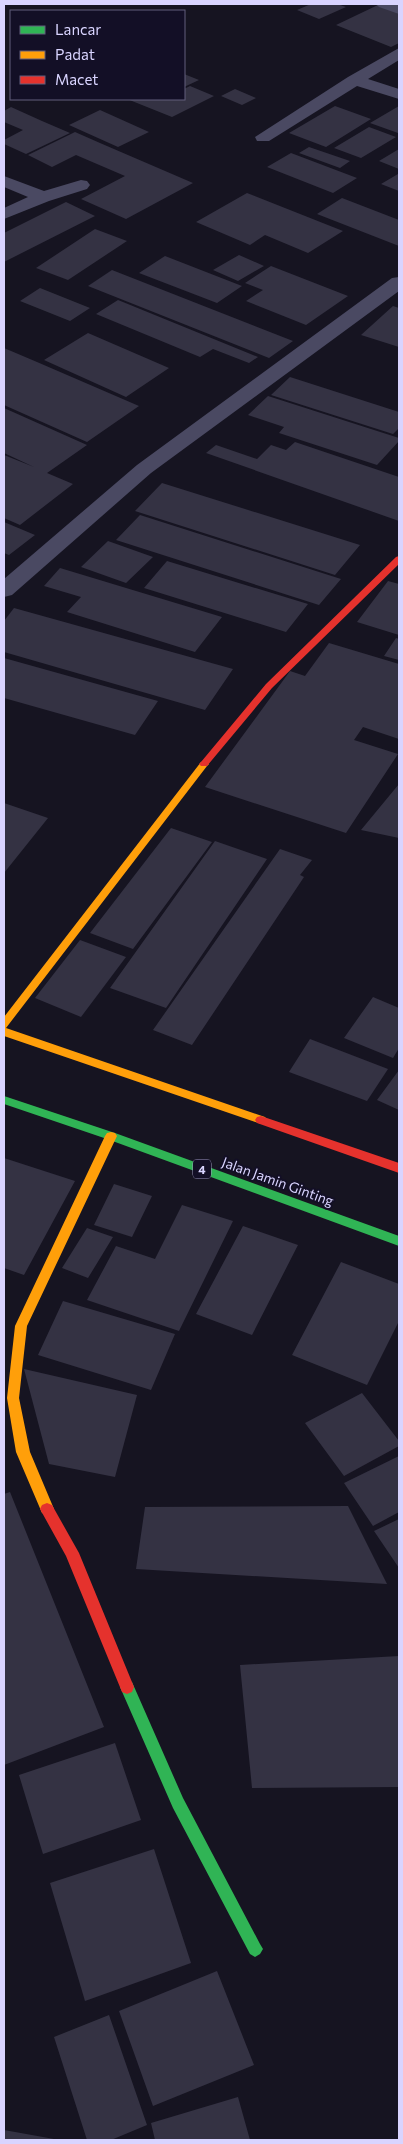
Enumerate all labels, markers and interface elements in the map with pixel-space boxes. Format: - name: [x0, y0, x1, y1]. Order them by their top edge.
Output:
- legend: [10, 10, 185, 100]
- text: Lancar: [55, 20, 101, 38]
- text: Padat: [55, 45, 95, 63]
- text: Macet: [55, 70, 98, 88]
- street label: Jalan Jamin Ginting: [220, 1153, 337, 1209]
- road number: 4: [193, 1160, 211, 1178]

